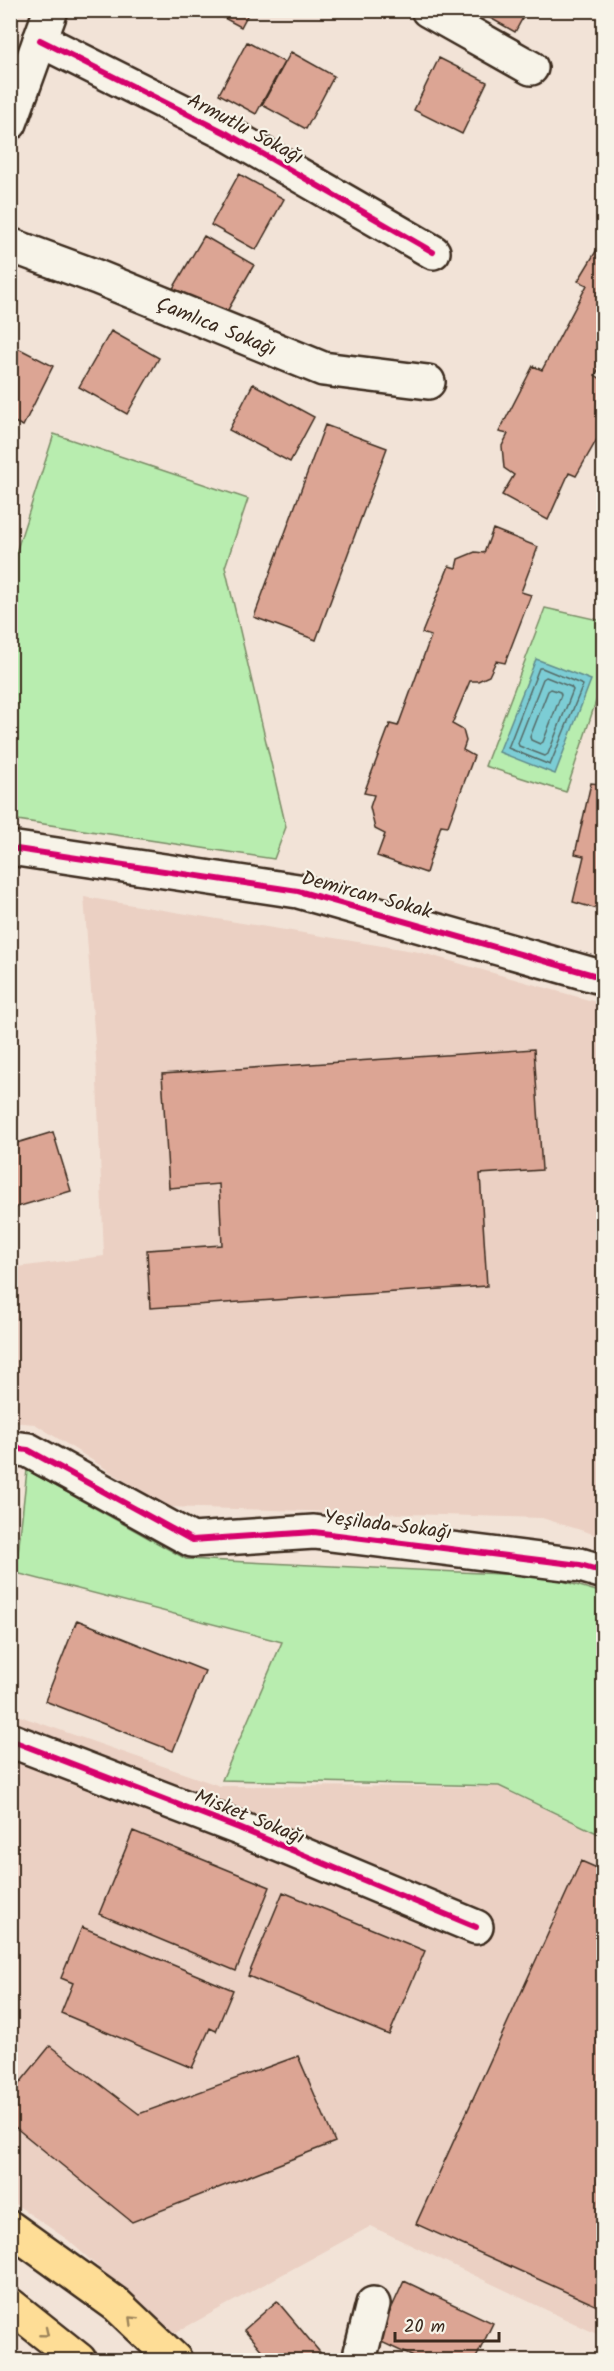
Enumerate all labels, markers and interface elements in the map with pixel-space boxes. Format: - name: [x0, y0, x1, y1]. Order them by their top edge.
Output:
- street label: Armutlu Sokağı: [181, 86, 309, 174]
- street label: Çamlıca Sokağı: [151, 289, 281, 366]
- street label: Demircan Sokak: [298, 863, 436, 929]
- street label: Yeşilada Sokağı: [322, 1502, 453, 1550]
- street label: Misket Sokağı: [189, 1781, 309, 1854]
- scale bar: [395, 2305, 498, 2343]
- text: 20 m: [404, 2313, 445, 2342]
- one-way arrow: [129, 2316, 139, 2327]
- one-way arrow: [38, 2325, 49, 2336]

